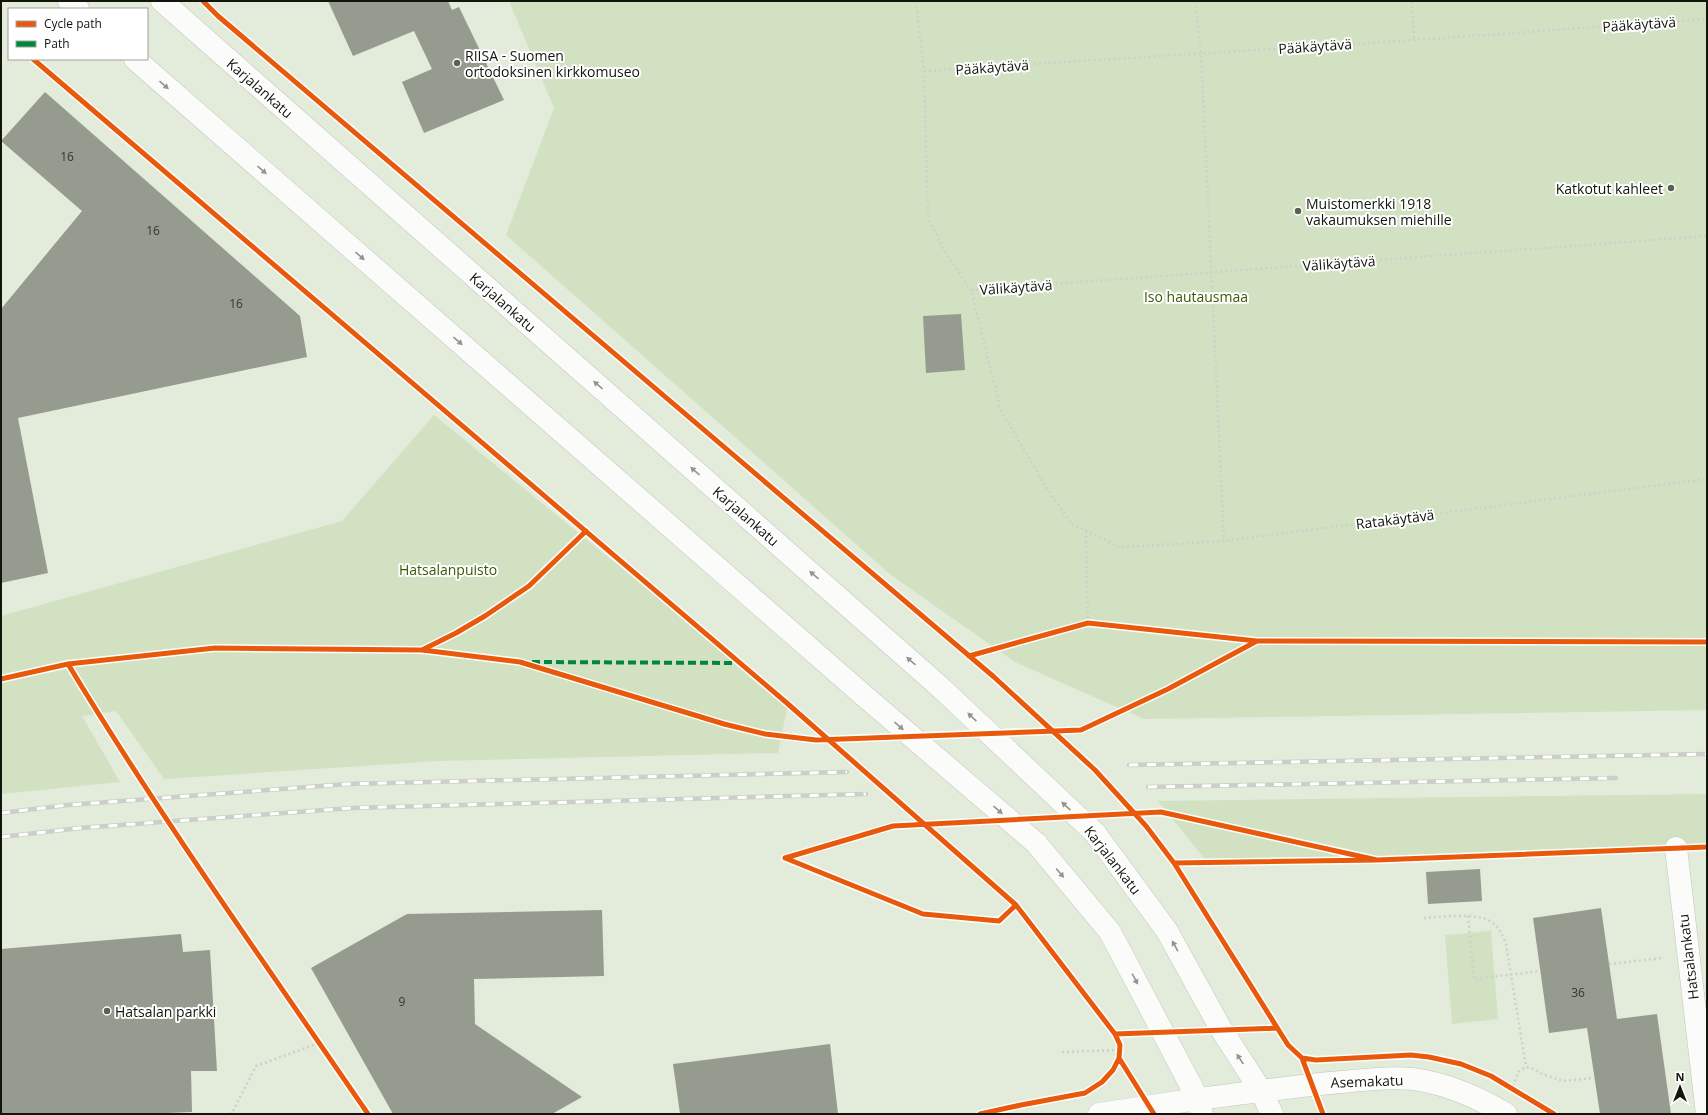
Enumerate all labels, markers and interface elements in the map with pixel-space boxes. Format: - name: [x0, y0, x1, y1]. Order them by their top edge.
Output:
- legend: [8, 8, 148, 60]
- street label: Pääkäytävä: [1602, 12, 1676, 36]
- text: Cycle path: [44, 15, 102, 32]
- street label: Pääkäytävä: [1278, 34, 1352, 58]
- text: Path: [44, 35, 70, 52]
- place label: RIISA - Suomen ortodoksinen kirkkomuseo: [465, 46, 640, 81]
- street label: Karjalankatu: [223, 54, 297, 122]
- street label: Pääkäytävä: [955, 55, 1029, 79]
- marker: RIISA - Suomen ortodoksinen kirkkomuseo: [452, 58, 462, 68]
- one-way arrow: [159, 80, 170, 89]
- house number: 16: [60, 148, 74, 165]
- one-way arrow: [257, 166, 268, 175]
- place label: Katkotut kahleet: [1556, 179, 1663, 198]
- marker: Katkotut kahleet: [1666, 183, 1676, 193]
- place label: Muistomerkki 1918 vakaumuksen miehille: [1306, 194, 1452, 229]
- marker: Muistomerkki 1918 vakaumuksen miehille: [1293, 206, 1303, 216]
- house number: 16: [146, 222, 160, 239]
- one-way arrow: [355, 251, 366, 260]
- street label: Välikäytävä: [1302, 251, 1376, 275]
- street label: Karjalankatu: [466, 268, 540, 336]
- street label: Välikäytävä: [979, 275, 1053, 299]
- park label: Iso hautausmaa: [1144, 287, 1248, 306]
- house number: 16: [229, 295, 243, 312]
- one-way arrow: [453, 337, 463, 346]
- one-way arrow: [593, 381, 602, 390]
- one-way arrow: [690, 466, 700, 476]
- street label: Karjalankatu: [709, 482, 783, 550]
- street label: Ratakäytävä: [1355, 505, 1435, 533]
- park label: Hatsalanpuisto: [399, 560, 497, 579]
- one-way arrow: [808, 571, 819, 580]
- one-way arrow: [906, 657, 916, 666]
- one-way arrow: [967, 712, 977, 722]
- one-way arrow: [894, 721, 904, 730]
- one-way arrow: [1061, 802, 1071, 811]
- one-way arrow: [992, 806, 1003, 815]
- street label: Karjalankatu: [1080, 822, 1146, 898]
- one-way arrow: [1056, 867, 1065, 878]
- street label: Hatsalankatu: [1673, 913, 1703, 1001]
- one-way arrow: [1172, 940, 1178, 952]
- one-way arrow: [1132, 973, 1138, 984]
- house number: 36: [1571, 984, 1585, 1001]
- house number: 9: [399, 993, 406, 1010]
- place label: Hatsalan parkki: [115, 1002, 216, 1021]
- marker: Hatsalan parkki: [102, 1006, 112, 1016]
- one-way arrow: [1236, 1053, 1243, 1065]
- north arrow: [1660, 1067, 1700, 1107]
- text: N: [1676, 1069, 1684, 1084]
- street label: Asemakatu: [1330, 1070, 1404, 1092]

